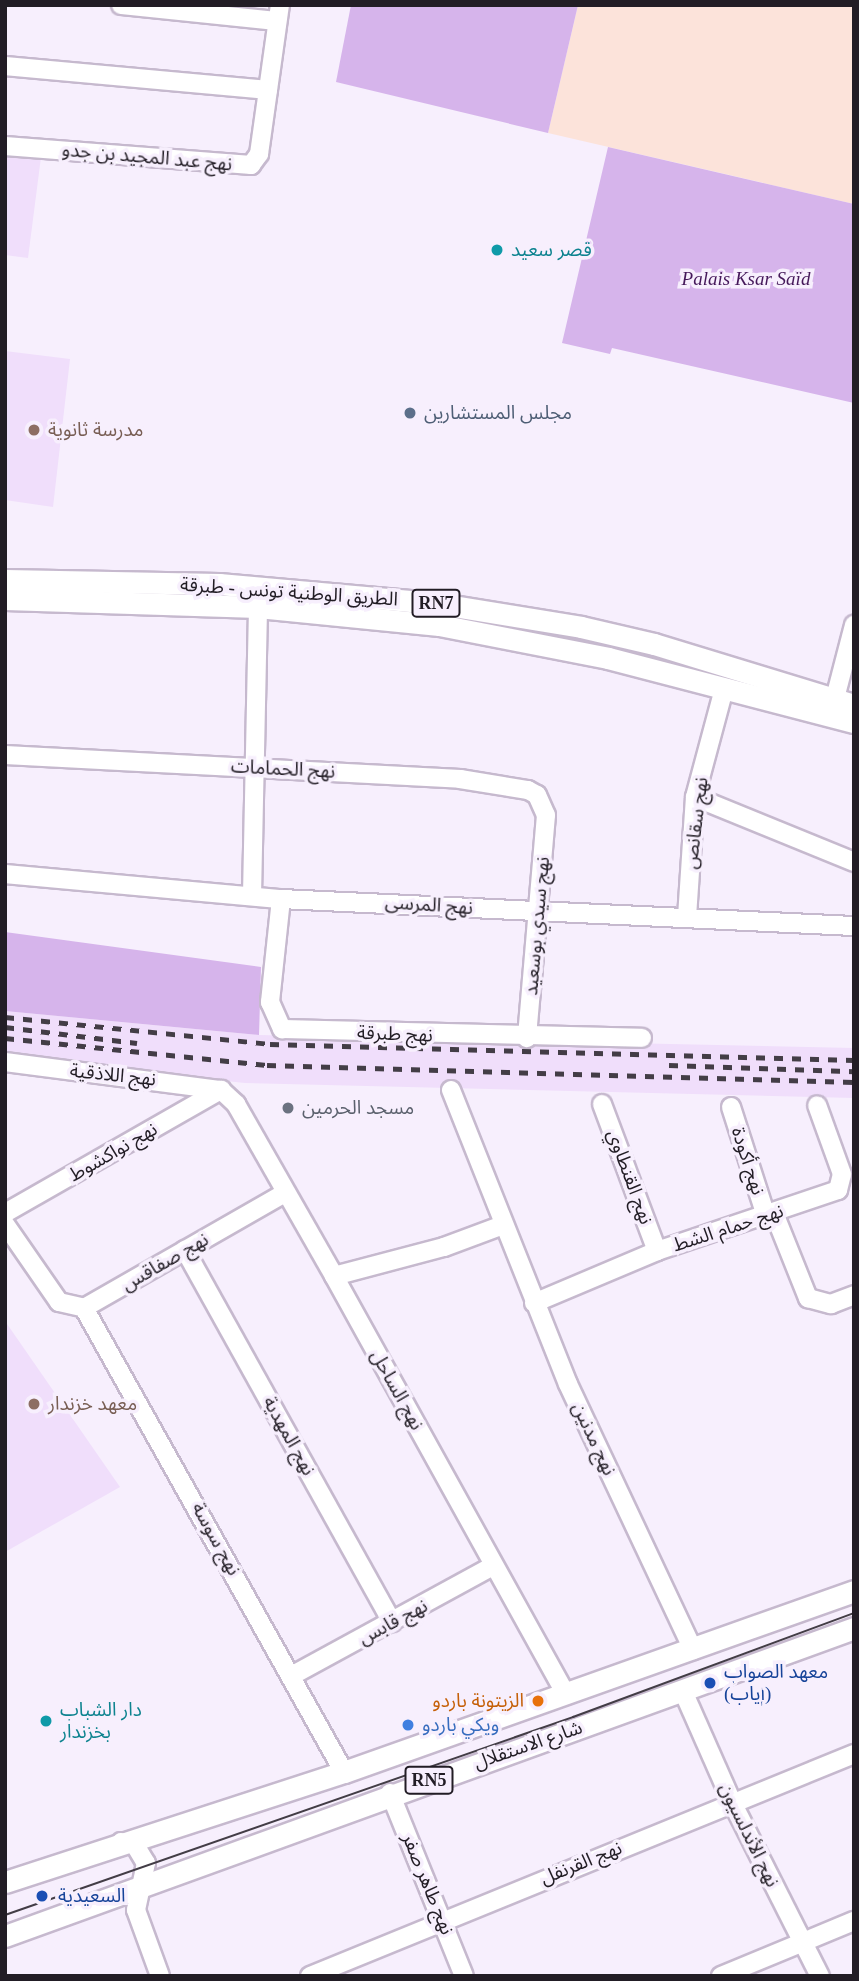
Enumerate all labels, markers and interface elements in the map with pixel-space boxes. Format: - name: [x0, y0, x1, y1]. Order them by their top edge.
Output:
- street label: نهج عبد المجيد بن جدو: [61, 138, 233, 176]
- place label: قصر سعيد: [511, 239, 592, 261]
- marker: قصر سعيد: [489, 242, 505, 258]
- park label: Palais Ksar Saïd: [682, 268, 810, 290]
- place label: مجلس المستشارين: [424, 402, 572, 424]
- marker: مجلس المستشارين: [402, 405, 418, 421]
- place label: مدرسة ثانوية: [48, 419, 144, 441]
- marker: مدرسة ثانوية: [26, 422, 42, 438]
- street label: الطريق الوطنية تونس - طبرقة: [179, 573, 399, 611]
- road number: RN7: [412, 588, 460, 618]
- street label: نهج الحمامات: [230, 755, 336, 783]
- street label: نهج سقانص: [679, 776, 713, 870]
- street label: نهج سيدي بوسعيد: [520, 856, 554, 996]
- street label: نهج المرسى: [384, 891, 474, 919]
- street label: نهج طبرقة: [357, 1021, 433, 1047]
- street label: نهج اللاذقية: [69, 1059, 157, 1091]
- place label: مسجد الحرمين: [302, 1097, 414, 1119]
- marker: مسجد الحرمين: [280, 1100, 296, 1116]
- street label: نهج نواكشوط: [65, 1118, 161, 1186]
- street label: نهج أكودة: [726, 1124, 770, 1198]
- street label: نهج القنطاوي: [602, 1127, 658, 1227]
- street label: نهج حمام الشط: [670, 1199, 786, 1257]
- street label: نهج صفاقس: [118, 1228, 212, 1296]
- street label: نهج الساحل: [366, 1346, 428, 1434]
- street label: نهج المهدية: [258, 1392, 320, 1480]
- place label: معهد خزندار: [48, 1393, 137, 1415]
- marker: معهد خزندار: [26, 1396, 42, 1412]
- street label: نهج مدنين: [567, 1399, 621, 1479]
- street label: نهج سوسة: [187, 1499, 245, 1579]
- street label: نهج قابس: [355, 1594, 431, 1650]
- place label: معهد الصواب (إياب): [724, 1661, 828, 1705]
- marker: معهد الصواب (إياب): [702, 1675, 718, 1691]
- place label: الزيتونة باردو: [432, 1690, 524, 1712]
- marker: الزيتونة باردو: [530, 1693, 546, 1709]
- place label: دار الشباب بخزندار: [60, 1699, 142, 1743]
- marker: دار الشباب بخزندار: [38, 1713, 54, 1729]
- place label: ويكي باردو: [422, 1714, 499, 1736]
- street label: شارع الاستقلال: [471, 1716, 585, 1774]
- marker: ويكي باردو: [400, 1717, 416, 1733]
- road number: RN5: [404, 1765, 453, 1794]
- street label: نهج الأندلسيون: [714, 1779, 784, 1891]
- street label: نهج طاهر صفر: [397, 1830, 459, 1938]
- street label: نهج القرنفل: [537, 1836, 625, 1890]
- place label: السعيدية: [58, 1885, 126, 1907]
- marker: السعيدية: [32, 1886, 52, 1906]

